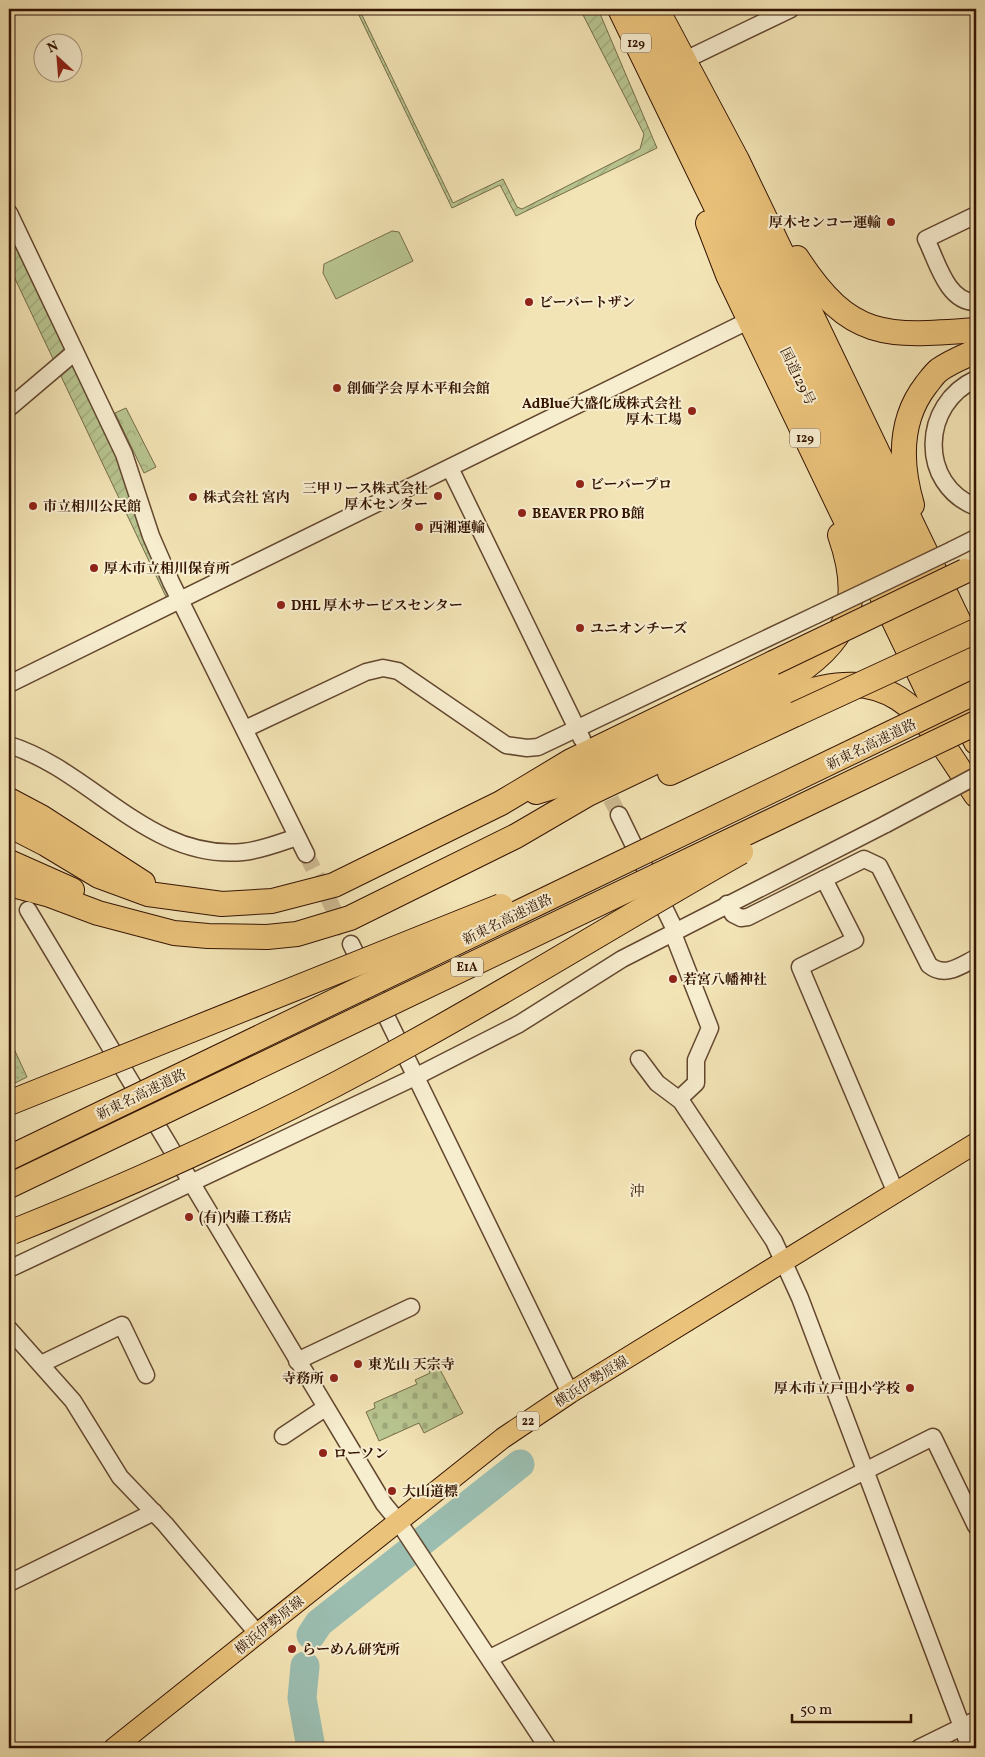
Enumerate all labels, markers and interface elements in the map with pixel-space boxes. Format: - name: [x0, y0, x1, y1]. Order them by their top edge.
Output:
- north arrow: [32, 32, 82, 82]
- road number: 129: [621, 34, 651, 52]
- text: N: [44, 37, 62, 58]
- place label: 厚木センコー運輸: [769, 214, 881, 233]
- marker: 厚木センコー運輸: [885, 216, 897, 228]
- place label: ビーバートザン: [539, 294, 635, 313]
- marker: ビーバートザン: [523, 296, 535, 308]
- street label: 国道129号: [775, 345, 819, 409]
- place label: 創価学会 厚木平和会館: [347, 380, 490, 399]
- marker: 創価学会 厚木平和会館: [331, 382, 343, 394]
- place label: AdBlue大盛化成株式会社 厚木工場: [522, 395, 682, 430]
- marker: AdBlue大盛化成株式会社 厚木工場: [686, 405, 698, 417]
- road number: 129: [790, 428, 820, 448]
- place label: ビーバープロ: [590, 476, 672, 495]
- marker: ビーバープロ: [574, 478, 586, 490]
- place label: 三甲リース株式会社 厚木センター: [303, 480, 428, 515]
- place label: 株式会社 宮内: [203, 489, 290, 508]
- marker: 三甲リース株式会社 厚木センター: [432, 490, 444, 502]
- marker: 株式会社 宮内: [187, 491, 199, 503]
- place label: 市立相川公民館: [43, 498, 141, 517]
- marker: 市立相川公民館: [27, 500, 39, 512]
- place label: BEAVER PRO B館: [532, 505, 645, 524]
- marker: BEAVER PRO B館: [516, 507, 528, 519]
- place label: 西湘運輸: [429, 519, 485, 538]
- marker: 西湘運輸: [413, 521, 425, 533]
- place label: 厚木市立相川保育所: [104, 560, 230, 579]
- marker: 厚木市立相川保育所: [88, 562, 100, 574]
- place label: DHL 厚木サービスセンター: [291, 597, 463, 616]
- marker: DHL 厚木サービスセンター: [275, 599, 287, 611]
- place label: ユニオンチーズ: [590, 620, 687, 639]
- marker: ユニオンチーズ: [574, 622, 586, 634]
- street label: 新東名高速道路: [823, 715, 920, 775]
- street label: 新東名高速道路: [459, 890, 556, 950]
- road number: E1A: [451, 958, 483, 976]
- place label: 若宮八幡神社: [683, 971, 767, 990]
- marker: 若宮八幡神社: [667, 973, 679, 985]
- street label: 新東名高速道路: [93, 1065, 190, 1125]
- district label: 沖: [629, 1182, 645, 1203]
- place label: (有)内藤工務店: [199, 1209, 292, 1228]
- marker: (有)内藤工務店: [183, 1211, 195, 1223]
- street label: 横浜伊勢原線: [551, 1352, 632, 1413]
- place label: 東光山 天宗寺: [368, 1356, 455, 1375]
- marker: 東光山 天宗寺: [352, 1358, 364, 1370]
- place label: 寺務所: [282, 1370, 324, 1389]
- marker: 寺務所: [328, 1372, 340, 1384]
- place label: 厚木市立戸田小学校: [774, 1380, 900, 1399]
- marker: 厚木市立戸田小学校: [904, 1382, 916, 1394]
- road number: 22: [517, 1412, 539, 1430]
- place label: ローソン: [333, 1445, 388, 1464]
- marker: ローソン: [317, 1447, 329, 1459]
- place label: 大山道標: [402, 1483, 458, 1502]
- marker: 大山道標: [386, 1485, 398, 1497]
- street label: 横浜伊勢原線: [231, 1592, 309, 1660]
- place label: らーめん研究所: [302, 1641, 400, 1660]
- marker: らーめん研究所: [286, 1643, 298, 1655]
- scale bar: [792, 1692, 911, 1724]
- text: 50 m: [800, 1700, 832, 1721]

